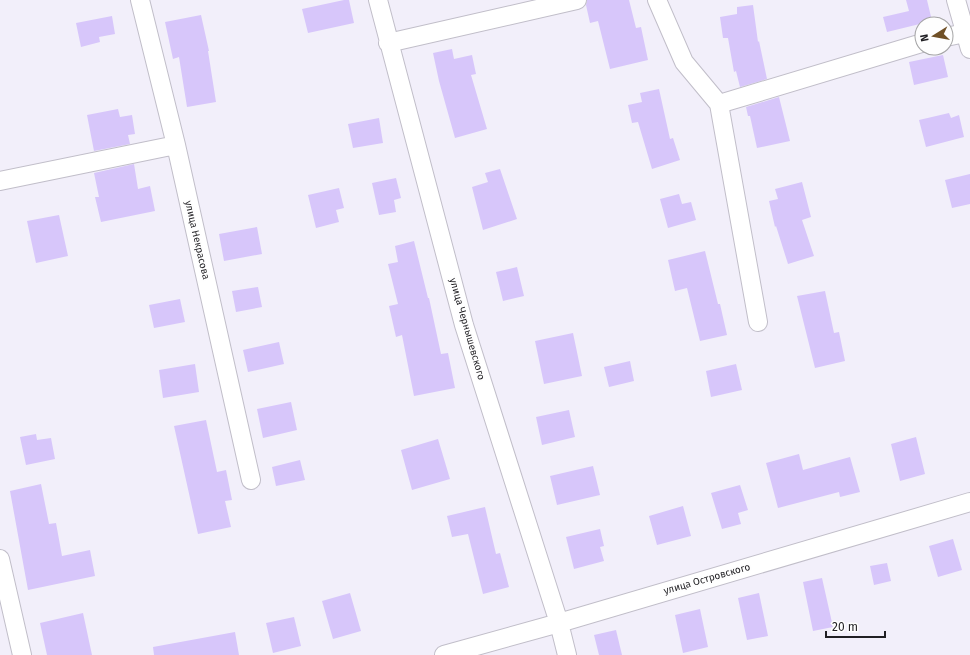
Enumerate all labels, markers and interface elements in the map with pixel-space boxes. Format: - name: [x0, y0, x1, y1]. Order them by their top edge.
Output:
- north arrow: [914, 16, 954, 56]
- text: N: [918, 33, 932, 43]
- street label: улица Некрасова: [182, 199, 212, 281]
- street label: улица Чернышевского: [447, 276, 487, 382]
- street label: улица Островского: [662, 561, 752, 597]
- scale bar: [826, 613, 885, 639]
- text: 20 m: [832, 620, 858, 634]

